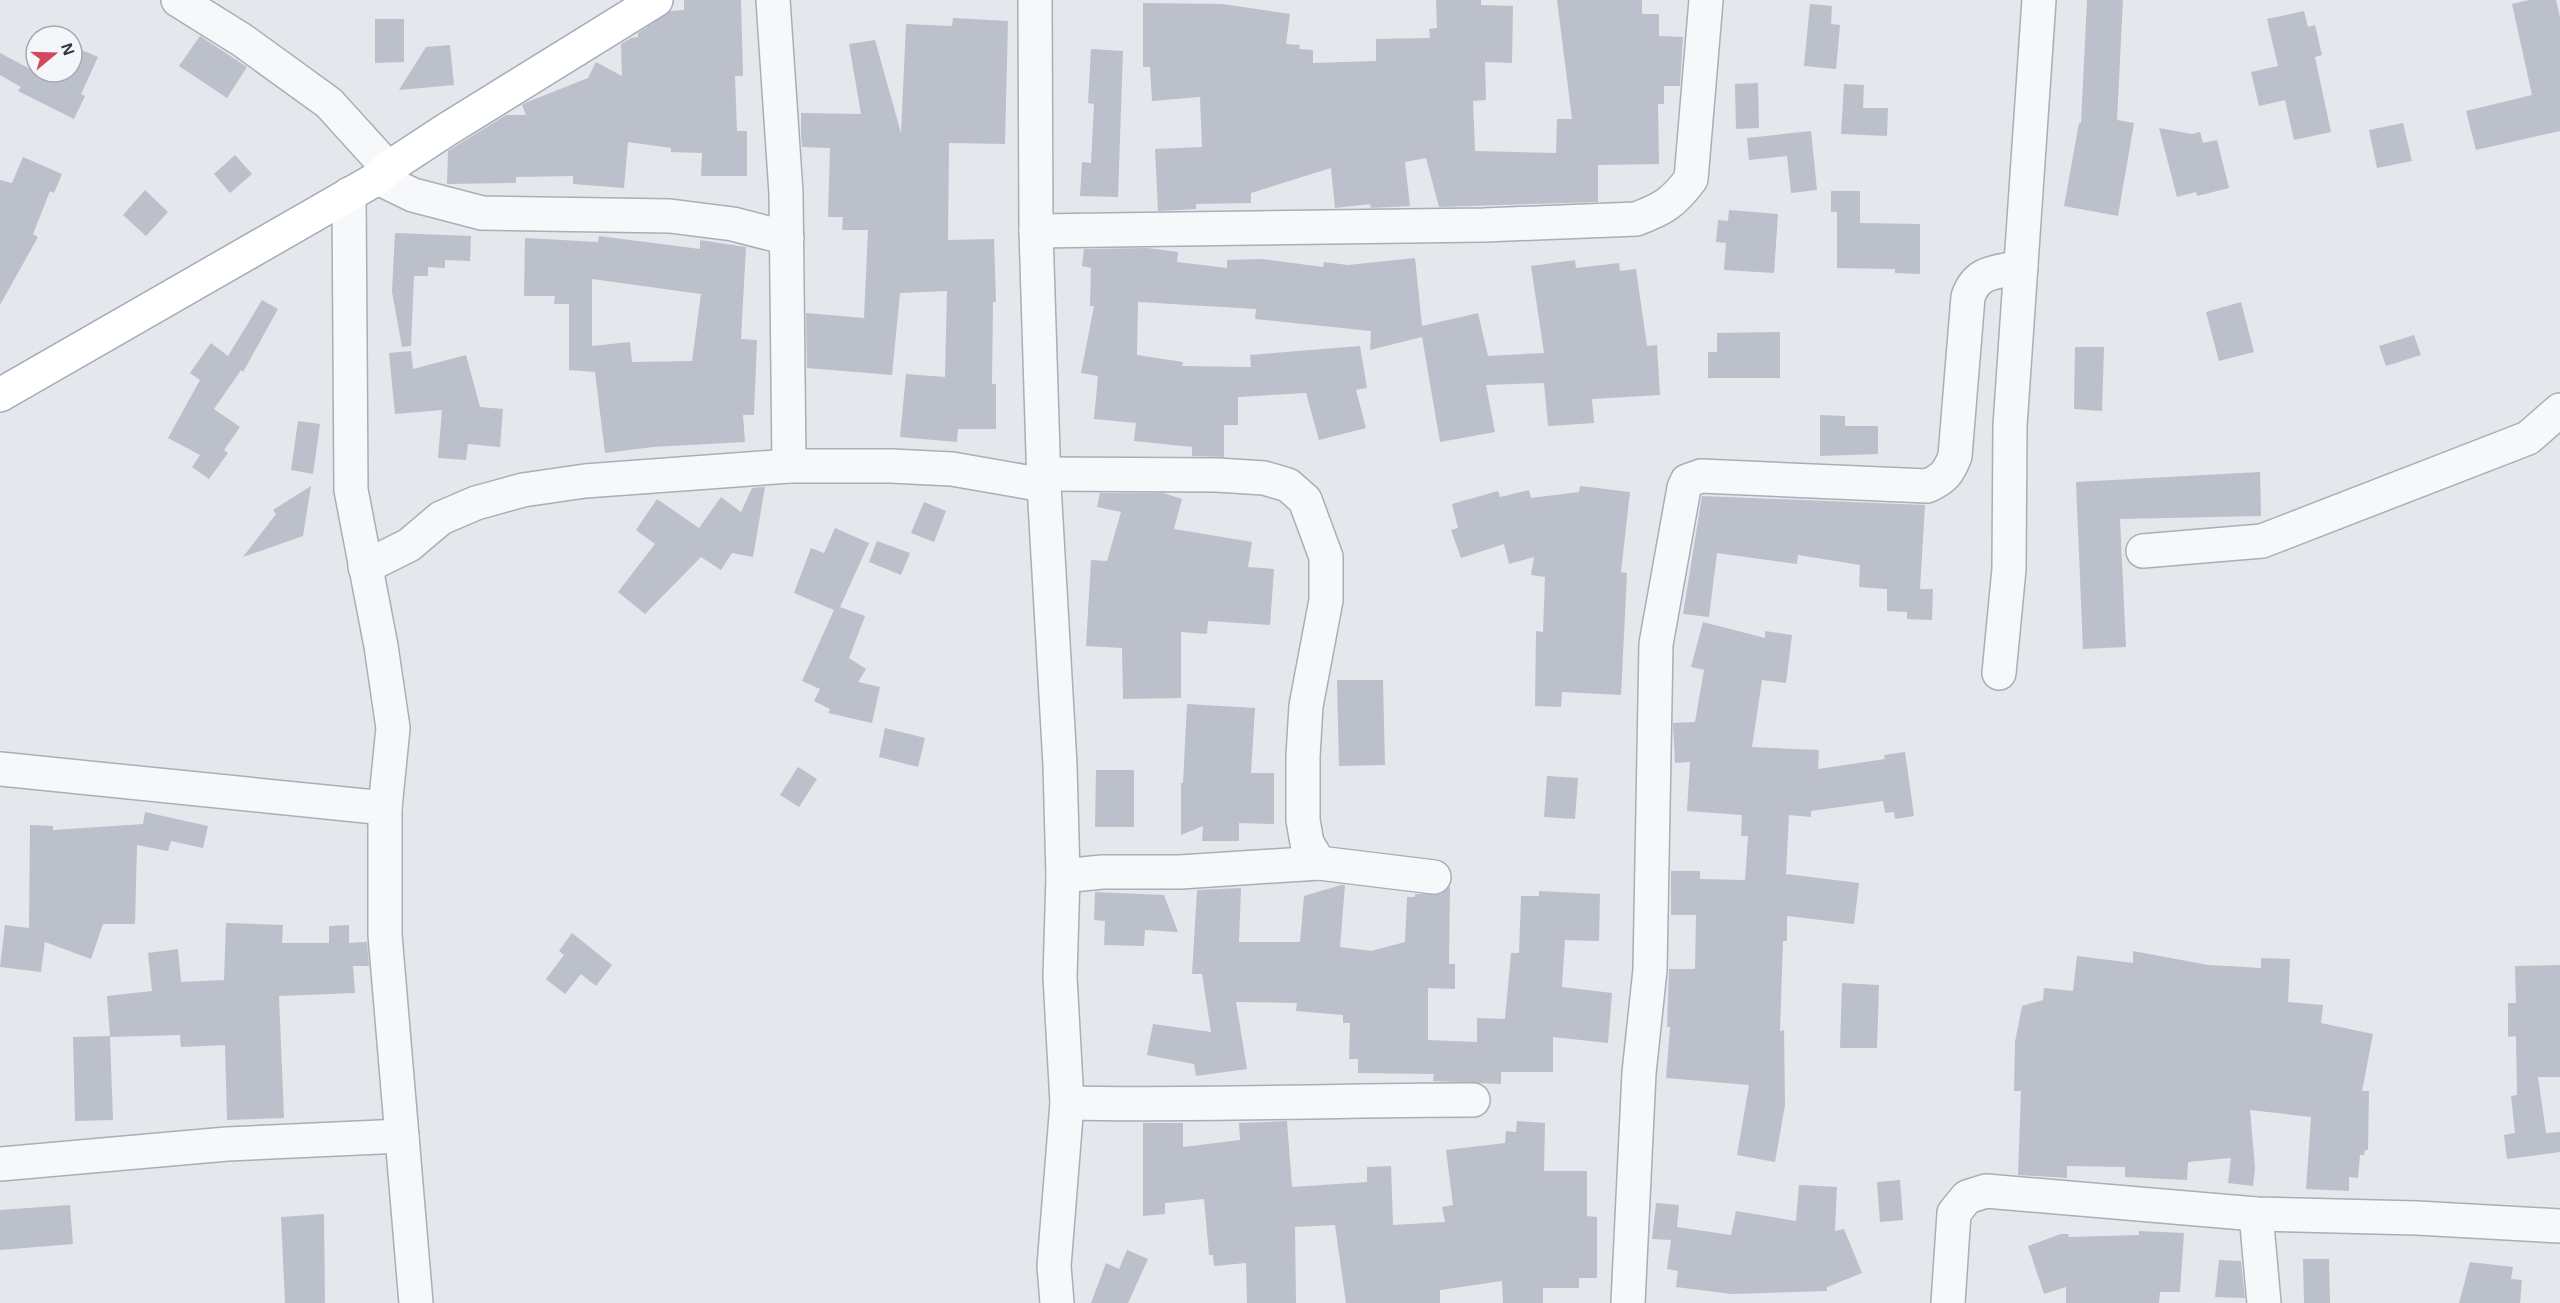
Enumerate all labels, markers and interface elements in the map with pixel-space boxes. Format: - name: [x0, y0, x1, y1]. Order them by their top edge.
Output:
- north arrow: [24, 24, 84, 84]
- text: N: [58, 41, 78, 58]

